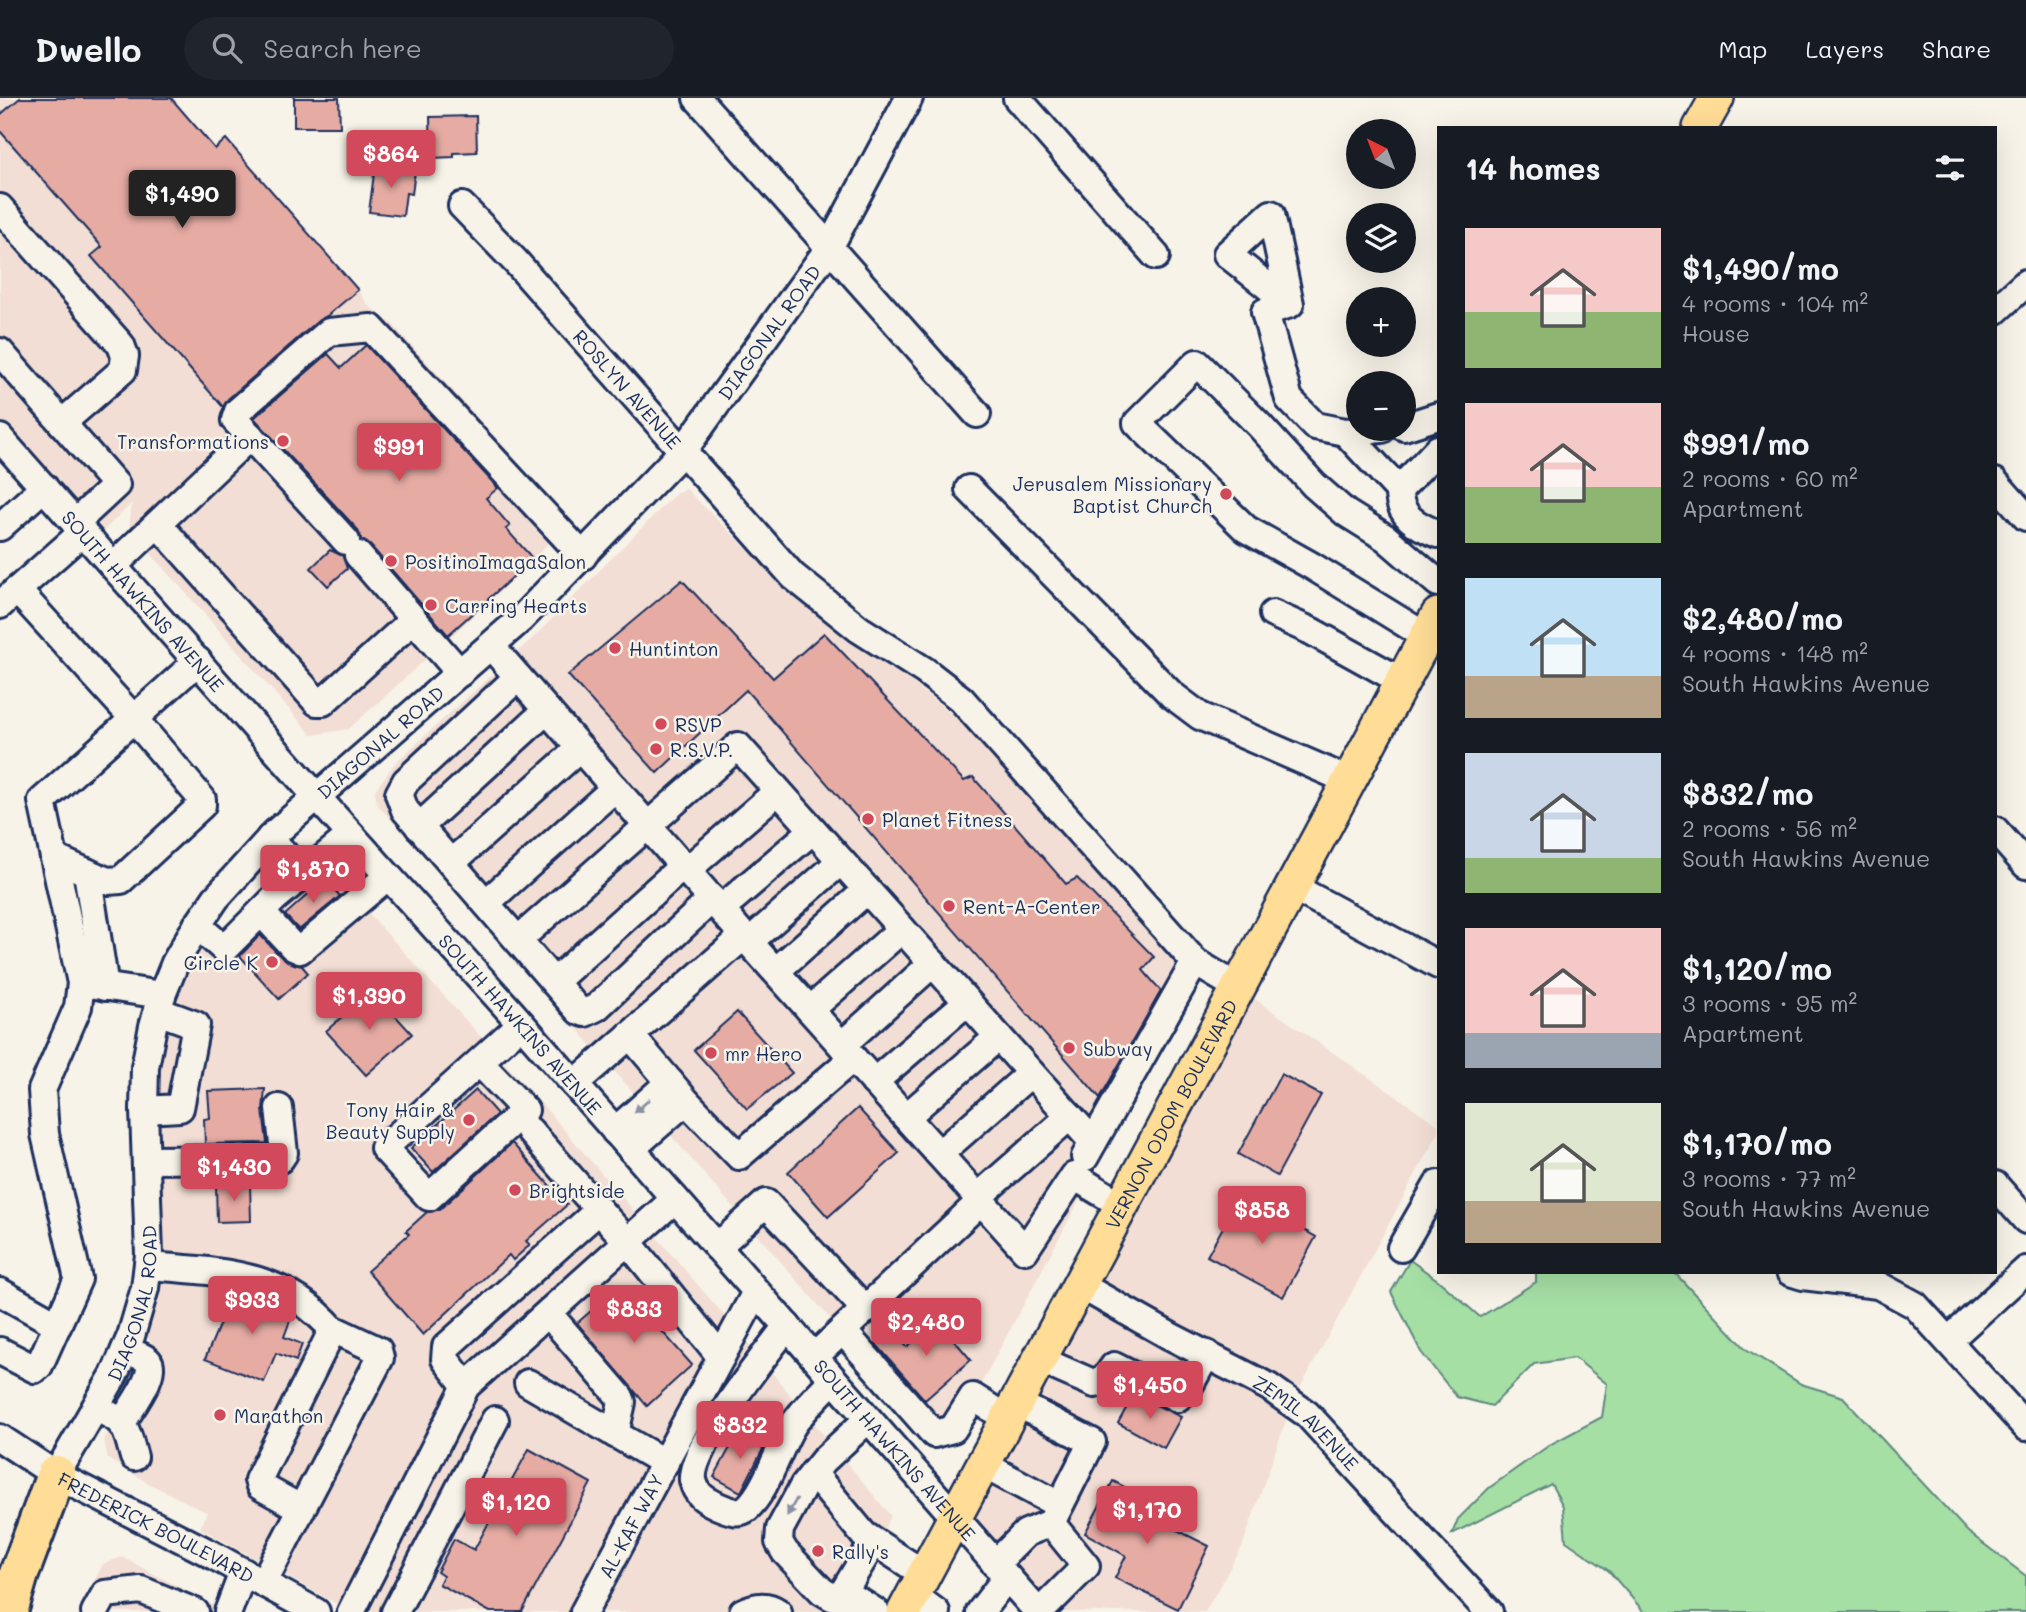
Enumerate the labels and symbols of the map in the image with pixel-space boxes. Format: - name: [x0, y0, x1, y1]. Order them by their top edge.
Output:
- north arrow: [1346, 119, 1416, 189]
- pin: $864: [350, 130, 432, 190]
- pin: $1,490: [125, 170, 239, 230]
- street label: DIAGONAL ROAD: [712, 259, 826, 404]
- street label: ROSLYN AVENUE: [568, 324, 688, 454]
- pin: $991: [358, 424, 440, 483]
- place label: Transformations: [117, 429, 269, 454]
- marker: Transformations: [275, 433, 291, 449]
- place label: Jerusalem Missionary Baptist Church: [1013, 471, 1212, 518]
- marker: Jerusalem Missionary Baptist Church: [1218, 486, 1234, 502]
- street label: SOUTH HAWKINS AVENUE: [57, 505, 230, 697]
- place label: PositinoImagaSalon: [405, 549, 586, 574]
- marker: PositinoImagaSalon: [383, 553, 399, 569]
- place label: Carring Hearts: [445, 593, 587, 618]
- marker: Carring Hearts: [423, 597, 439, 613]
- place label: Huntinton: [629, 636, 718, 661]
- marker: Huntinton: [607, 640, 623, 656]
- street label: DIAGONAL ROAD: [311, 680, 449, 804]
- place label: RSVP: [675, 712, 722, 737]
- marker: RSVP: [653, 716, 669, 732]
- place label: R.S.V.P.: [670, 737, 734, 762]
- marker: R.S.V.P.: [648, 741, 664, 757]
- place label: Planet Fitness: [882, 807, 1013, 832]
- marker: Planet Fitness: [860, 811, 876, 827]
- pin: $1,870: [256, 846, 370, 905]
- place label: Rent-A-Center: [963, 894, 1101, 919]
- marker: Rent-A-Center: [941, 898, 957, 914]
- street label: SOUTH HAWKINS AVENUE: [434, 928, 608, 1120]
- place label: Circle K: [184, 950, 258, 975]
- marker: Circle K: [264, 954, 280, 970]
- pin: $1,390: [312, 972, 426, 1032]
- street label: VERNON ODOM BOULEVARD: [1099, 995, 1242, 1233]
- place label: Subway: [1083, 1036, 1153, 1061]
- marker: Subway: [1061, 1040, 1077, 1056]
- place label: mr Hero: [725, 1041, 802, 1066]
- marker: mr Hero: [703, 1045, 719, 1061]
- place label: Tony Hair & Beauty Supply: [326, 1097, 455, 1144]
- one-way arrow: [634, 1098, 651, 1114]
- marker: Tony Hair & Beauty Supply: [461, 1112, 477, 1128]
- pin: $1,430: [177, 1144, 291, 1203]
- place label: Brightside: [529, 1178, 625, 1203]
- marker: Brightside: [507, 1182, 523, 1198]
- pin: $858: [1221, 1186, 1303, 1246]
- street label: DIAGONAL ROAD: [101, 1225, 162, 1384]
- pin: $933: [211, 1276, 293, 1336]
- pin: $833: [593, 1286, 675, 1345]
- pin: $2,480: [869, 1298, 983, 1358]
- street label: SOUTH HAWKINS AVENUE: [809, 1354, 982, 1546]
- pin: $1,450: [1093, 1362, 1207, 1421]
- street label: ZEMIL AVENUE: [1249, 1369, 1365, 1475]
- pin: $832: [699, 1402, 781, 1461]
- place label: Marathon: [234, 1403, 323, 1428]
- marker: Marathon: [212, 1407, 228, 1423]
- street label: FREDERICK BOULEVARD: [54, 1466, 259, 1588]
- street label: AL-KAF WAY: [592, 1469, 669, 1582]
- pin: $1,120: [459, 1478, 573, 1538]
- pin: $1,170: [1090, 1486, 1204, 1546]
- one-way arrow: [786, 1497, 798, 1517]
- place label: Rally's: [832, 1539, 889, 1564]
- marker: Rally's: [810, 1543, 826, 1559]

